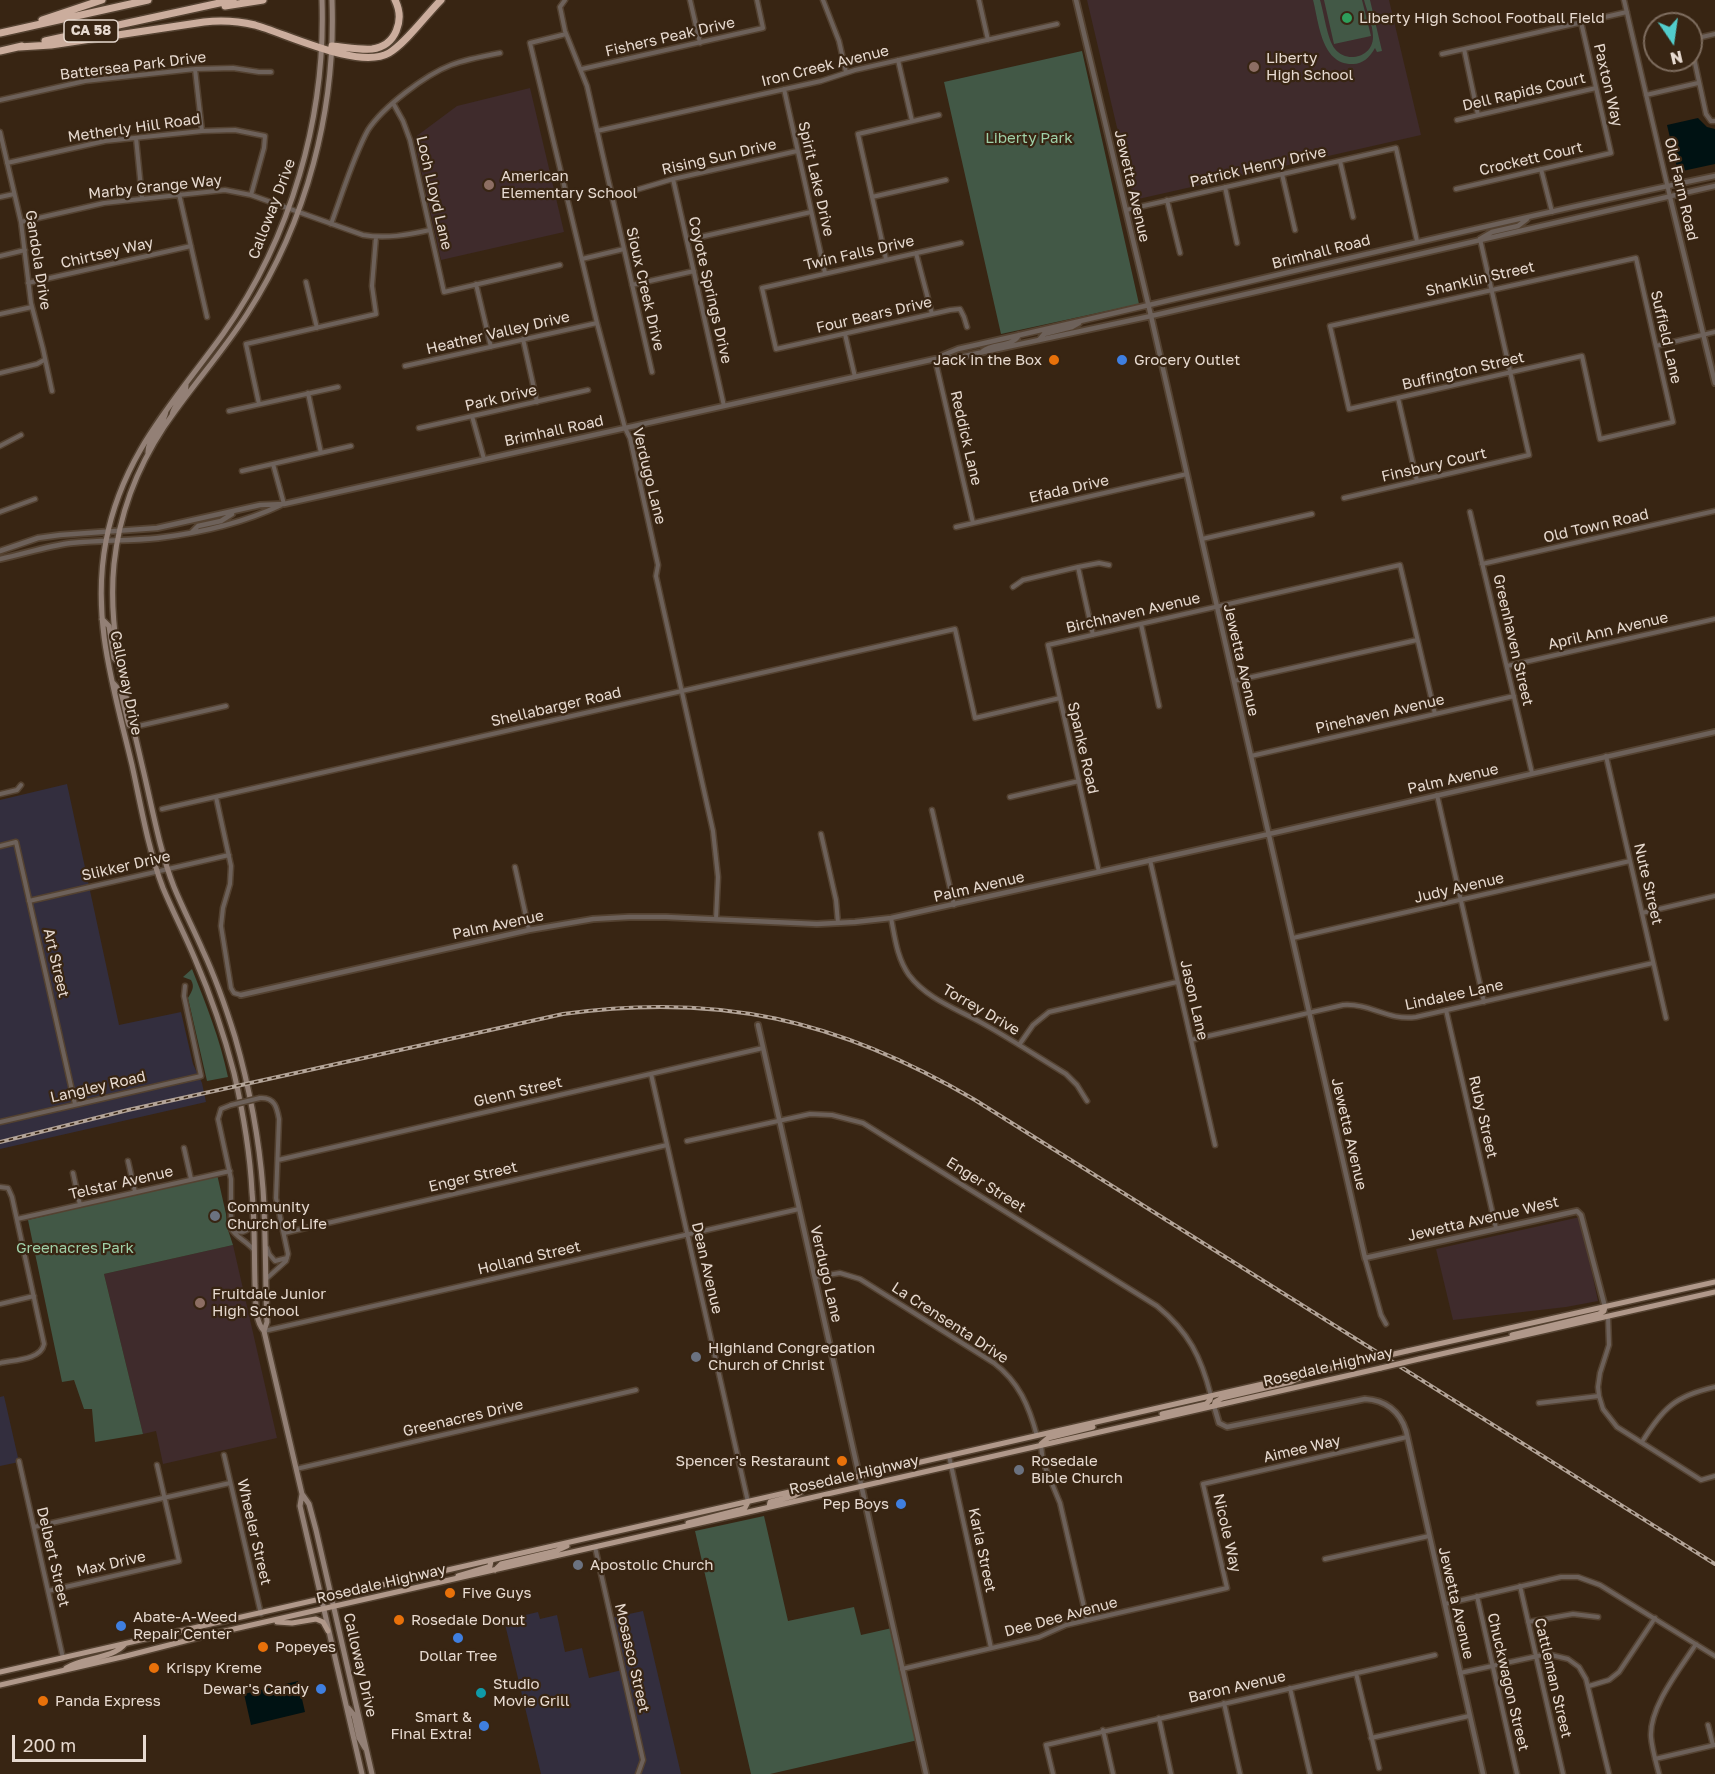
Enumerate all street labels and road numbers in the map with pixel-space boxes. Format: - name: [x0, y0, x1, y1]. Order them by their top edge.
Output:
- street label: Fishers Peak Drive: [603, 13, 737, 61]
- road number: CA 58: [64, 20, 118, 42]
- street label: Iron Creek Avenue: [759, 41, 891, 91]
- street label: Paxton Way: [1590, 42, 1626, 128]
- street label: Battersea Park Drive: [59, 48, 207, 84]
- street label: Dell Rapids Court: [1461, 69, 1587, 115]
- street label: Metherly Hill Road: [67, 110, 201, 146]
- street label: Spirit Lake Drive: [794, 120, 838, 238]
- street label: Jewetta Avenue: [1110, 128, 1154, 244]
- street label: Loch Lloyd Lane: [412, 134, 456, 252]
- street label: Rising Sun Drive: [660, 135, 778, 179]
- street label: Old Farm Road: [1660, 136, 1702, 242]
- street label: Crockett Court: [1477, 138, 1585, 180]
- street label: Patrick Henry Drive: [1188, 143, 1328, 191]
- street label: Calloway Drive: [245, 156, 299, 262]
- street label: Marby Grange Way: [87, 171, 223, 203]
- street label: Gandola Drive: [21, 209, 55, 311]
- street label: Coyote Springs Drive: [684, 215, 736, 365]
- street label: Sioux Creek Drive: [622, 225, 668, 353]
- street label: Brimhall Road: [1270, 231, 1372, 273]
- street label: Twin Falls Drive: [802, 232, 916, 274]
- street label: Chirtsey Way: [59, 234, 155, 272]
- street label: Shanklin Street: [1424, 258, 1536, 300]
- street label: Suffield Lane: [1647, 289, 1685, 385]
- street label: Four Bears Drive: [814, 293, 934, 337]
- street label: Heather Valley Drive: [424, 308, 572, 358]
- street label: Buffington Street: [1400, 348, 1526, 394]
- street label: Park Drive: [463, 381, 539, 415]
- street label: Reddick Lane: [946, 389, 986, 487]
- street label: Brimhall Road: [503, 412, 605, 450]
- street label: Verdugo Lane: [628, 426, 670, 526]
- street label: Finsbury Court: [1380, 444, 1488, 486]
- street label: Efada Drive: [1027, 471, 1111, 507]
- street label: Old Town Road: [1542, 505, 1650, 547]
- street label: Greenhaven Street: [1489, 572, 1537, 708]
- street label: Birchhaven Avenue: [1064, 589, 1202, 637]
- street label: Jewetta Avenue: [1219, 602, 1263, 718]
- street label: April Ann Avenue: [1546, 608, 1670, 654]
- street label: Calloway Drive: [106, 629, 146, 737]
- street label: Shellabarger Road: [489, 683, 623, 731]
- street label: Pinehaven Avenue: [1314, 690, 1446, 738]
- street label: Spanke Road: [1064, 700, 1102, 796]
- street label: Palm Avenue: [1406, 760, 1500, 798]
- street label: Nute Street: [1630, 841, 1666, 927]
- street label: Slikker Drive: [80, 847, 172, 885]
- street label: Palm Avenue: [932, 868, 1026, 906]
- street label: Judy Avenue: [1412, 869, 1506, 907]
- street label: Palm Avenue: [451, 907, 545, 943]
- street label: Art Street: [39, 927, 73, 999]
- street label: Jason Lane: [1176, 958, 1212, 1042]
- street label: Lindalee Lane: [1403, 976, 1505, 1014]
- street label: Torrey Drive: [939, 981, 1023, 1039]
- street label: Langley Road: [48, 1067, 148, 1107]
- street label: Glenn Street: [472, 1073, 564, 1111]
- street label: Ruby Street: [1465, 1074, 1501, 1160]
- street label: Jewetta Avenue: [1327, 1076, 1371, 1192]
- street label: Enger Street: [943, 1153, 1029, 1217]
- street label: Enger Street: [427, 1158, 519, 1196]
- street label: Telstar Avenue: [67, 1162, 175, 1204]
- street label: Jewetta Avenue West: [1406, 1193, 1560, 1245]
- street label: Dean Avenue: [688, 1220, 726, 1316]
- street label: Verdugo Lane: [806, 1224, 846, 1324]
- street label: Holland Street: [476, 1237, 582, 1279]
- street label: La Crensenta Drive: [888, 1278, 1012, 1368]
- street label: Rosedale Highway: [1261, 1343, 1395, 1391]
- street label: Greenacres Drive: [401, 1395, 525, 1441]
- street label: Aimee Way: [1262, 1431, 1342, 1467]
- street label: Rosedale Highway: [787, 1451, 921, 1499]
- street label: Wheeler Street: [233, 1477, 275, 1587]
- street label: Nicole Way: [1209, 1492, 1245, 1574]
- street label: Delbert Street: [33, 1505, 73, 1609]
- street label: Karla Street: [964, 1506, 1000, 1594]
- street label: Jewetta Avenue: [1434, 1545, 1478, 1661]
- street label: Max Drive: [75, 1547, 147, 1581]
- street label: Rosedale Highway: [314, 1560, 448, 1608]
- street label: Dee Dee Avenue: [1003, 1593, 1119, 1641]
- street label: Mosasco Street: [611, 1602, 653, 1714]
- street label: Calloway Drive: [339, 1611, 381, 1719]
- street label: Chuckwagon Street: [1483, 1611, 1533, 1753]
- street label: Cattleman Street: [1530, 1616, 1576, 1740]
- street label: Baron Avenue: [1187, 1667, 1287, 1707]

